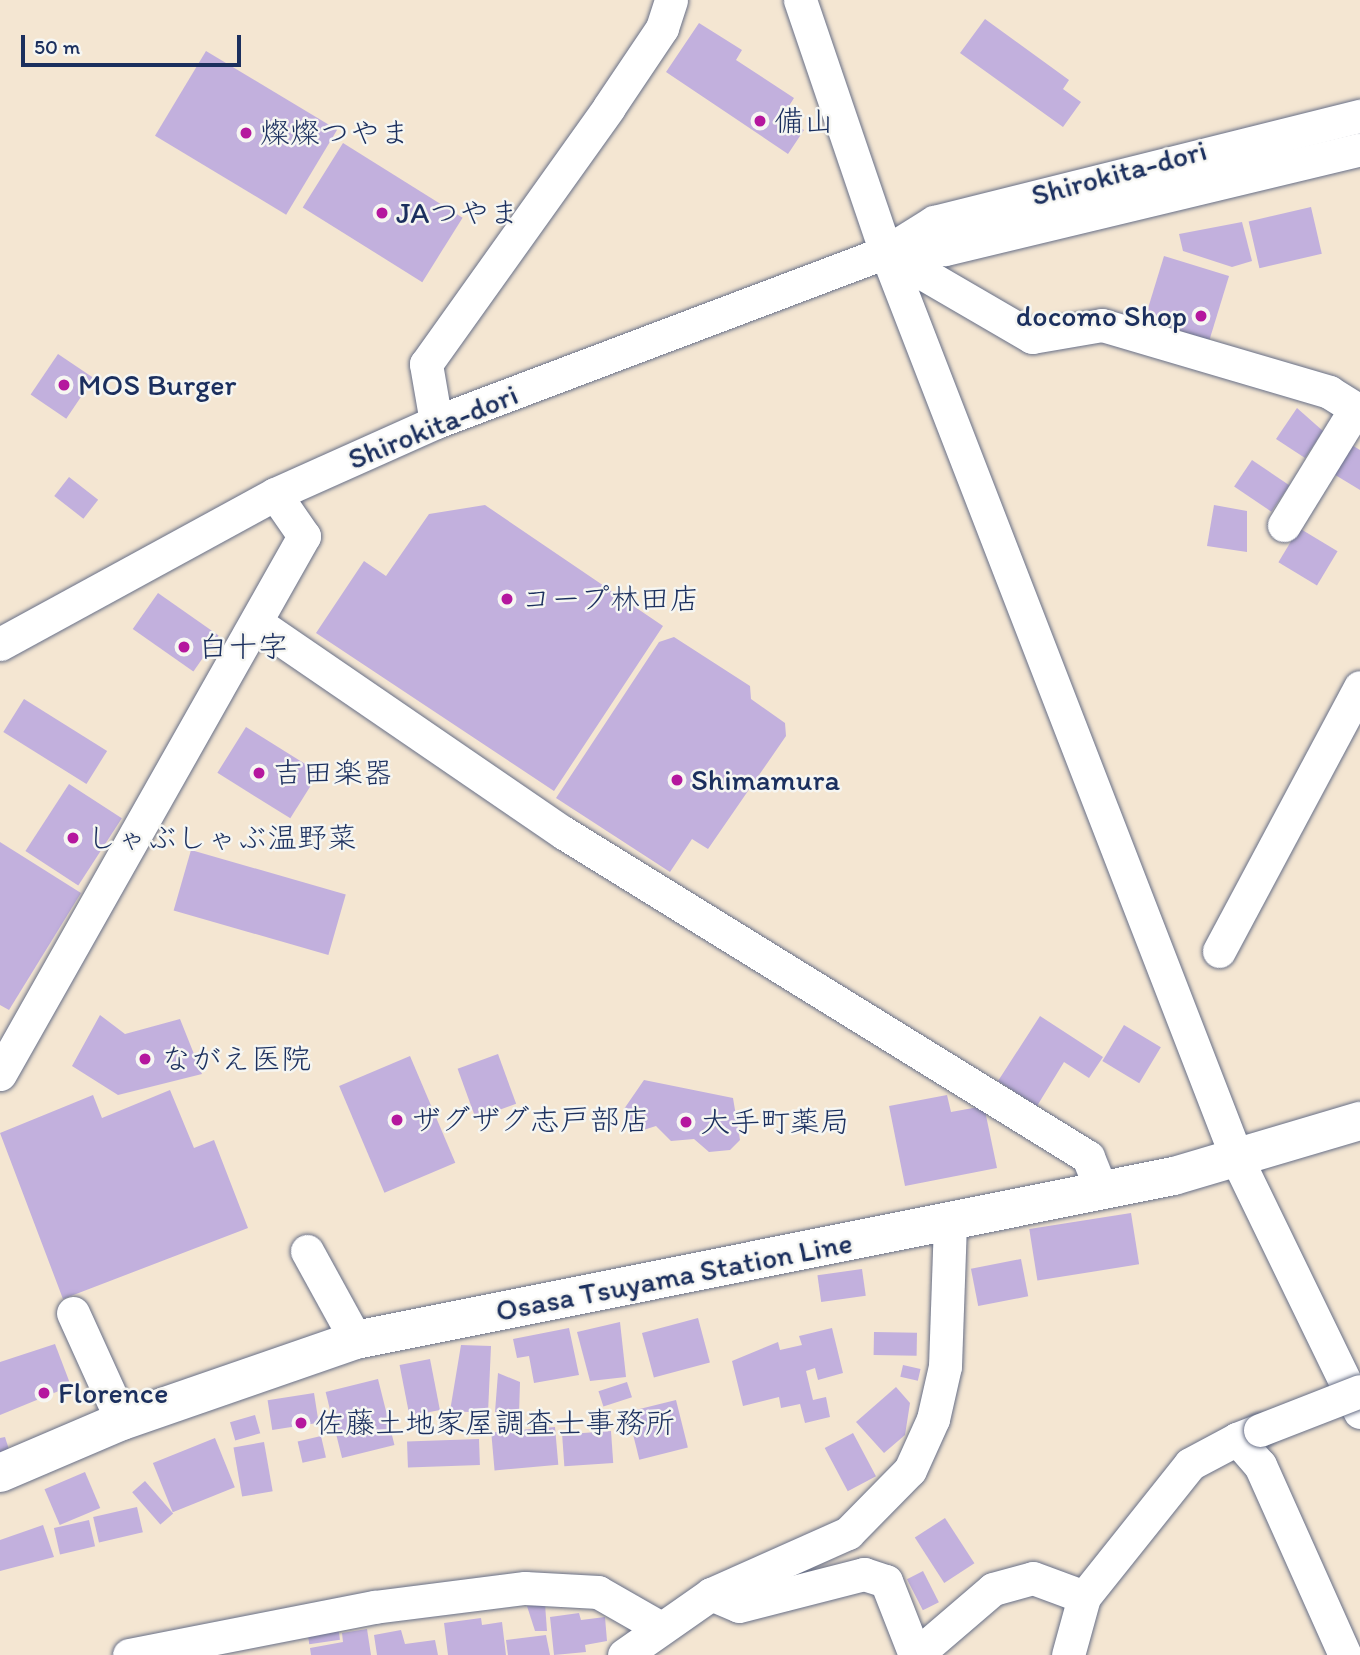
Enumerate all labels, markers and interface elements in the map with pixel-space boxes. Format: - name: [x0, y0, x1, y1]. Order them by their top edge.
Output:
- scale bar: [24, 21, 245, 65]
- text: 50 m: [34, 34, 80, 59]
- place label: 備山: [774, 103, 834, 139]
- marker: 備山: [752, 113, 768, 129]
- place label: 燦燦つやま: [260, 115, 410, 151]
- marker: 燦燦つやま: [238, 125, 254, 141]
- street label: Shirokita-dori: [1027, 132, 1211, 214]
- place label: JAつやま: [396, 195, 519, 231]
- marker: JAつやま: [374, 205, 390, 221]
- place label: docomo Shop: [1016, 298, 1187, 334]
- marker: docomo Shop: [1193, 308, 1209, 324]
- place label: MOS Burger: [78, 367, 236, 403]
- marker: MOS Burger: [56, 377, 72, 393]
- street label: Shirokita-dori: [343, 377, 523, 477]
- place label: コープ林田店: [521, 581, 701, 617]
- marker: コープ林田店: [499, 591, 515, 607]
- place label: 白十字: [198, 629, 288, 665]
- marker: 白十字: [176, 639, 192, 655]
- place label: 吉田楽器: [273, 755, 393, 791]
- place label: Shimamura: [691, 762, 840, 798]
- marker: 吉田楽器: [251, 765, 267, 781]
- marker: Shimamura: [669, 772, 685, 788]
- place label: しゃぶしゃぶ温野菜: [87, 820, 357, 856]
- marker: しゃぶしゃぶ温野菜: [65, 830, 81, 846]
- place label: ながえ医院: [161, 1041, 311, 1077]
- marker: ながえ医院: [135, 1049, 155, 1069]
- place label: ザグザグ志戸部店: [411, 1102, 651, 1138]
- place label: 大手町薬局: [700, 1104, 850, 1140]
- marker: ザグザグ志戸部店: [389, 1112, 405, 1128]
- marker: 大手町薬局: [678, 1114, 694, 1130]
- street label: Osasa Tsuyama Station Line: [493, 1225, 855, 1329]
- place label: Florence: [58, 1375, 168, 1411]
- marker: Florence: [36, 1385, 52, 1401]
- place label: 佐藤土地家屋調査士事務所: [315, 1405, 675, 1441]
- marker: 佐藤土地家屋調査士事務所: [293, 1415, 309, 1431]

